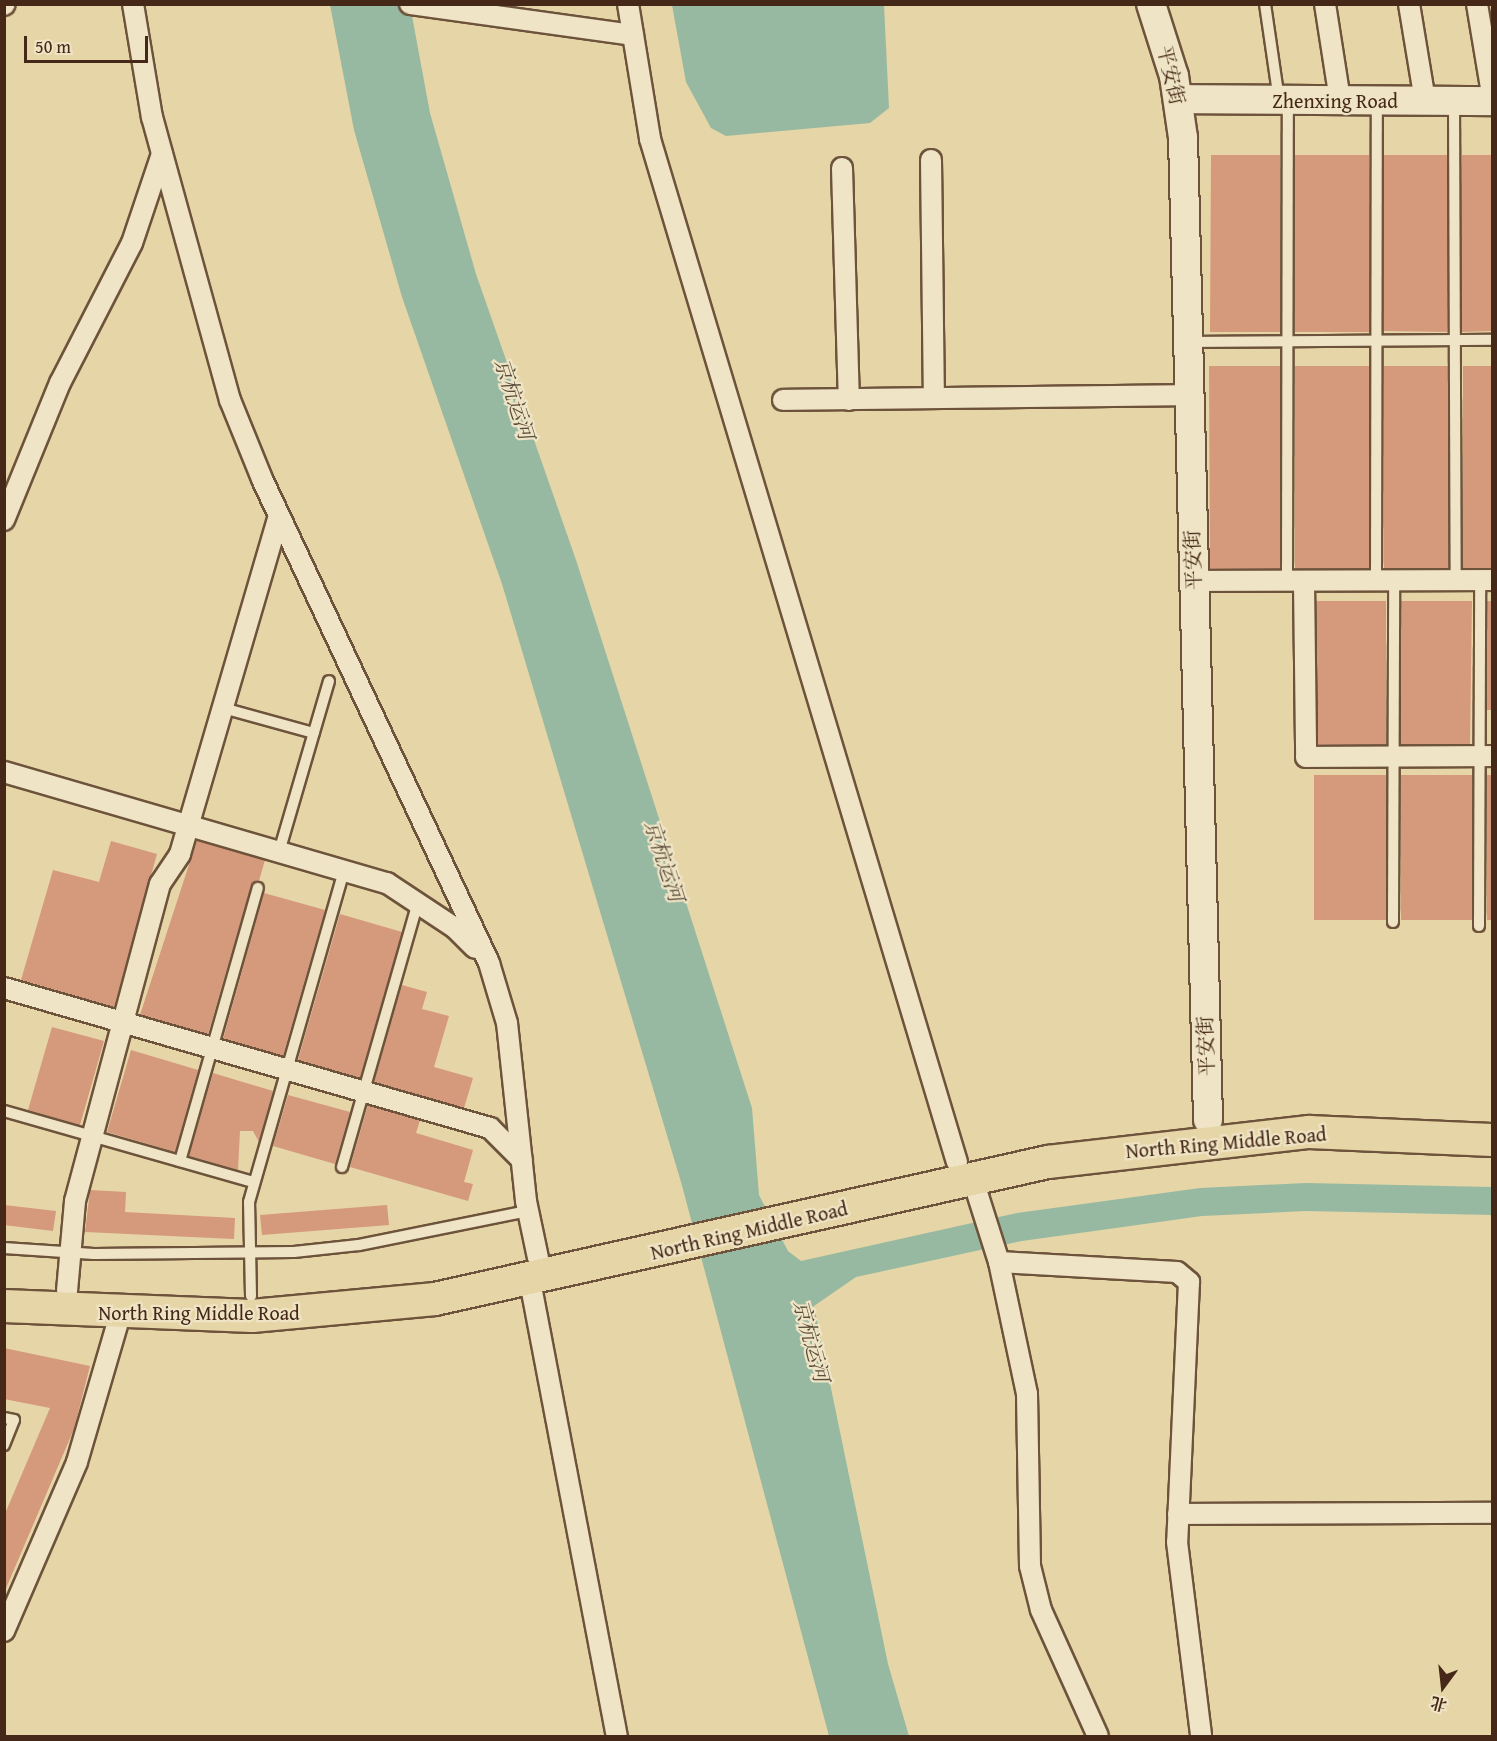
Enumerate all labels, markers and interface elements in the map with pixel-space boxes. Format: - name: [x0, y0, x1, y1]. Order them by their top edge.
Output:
- scale bar: [27, 24, 152, 62]
- text: 50 m: [35, 33, 71, 60]
- street label: 平安街: [1154, 43, 1190, 107]
- street label: Zhenxing Road: [1272, 88, 1398, 112]
- water label: 京杭运河: [489, 355, 539, 443]
- street label: 平安街: [1179, 530, 1205, 590]
- water label: 京杭运河: [639, 817, 689, 905]
- street label: 平安街: [1192, 1016, 1218, 1076]
- street label: North Ring Middle Road: [1125, 1121, 1327, 1163]
- street label: North Ring Middle Road: [648, 1196, 850, 1264]
- water label: 京杭运河: [788, 1297, 834, 1385]
- street label: North Ring Middle Road: [98, 1300, 300, 1324]
- north arrow: [1413, 1657, 1473, 1717]
- text: 北: [1428, 1691, 1449, 1718]

